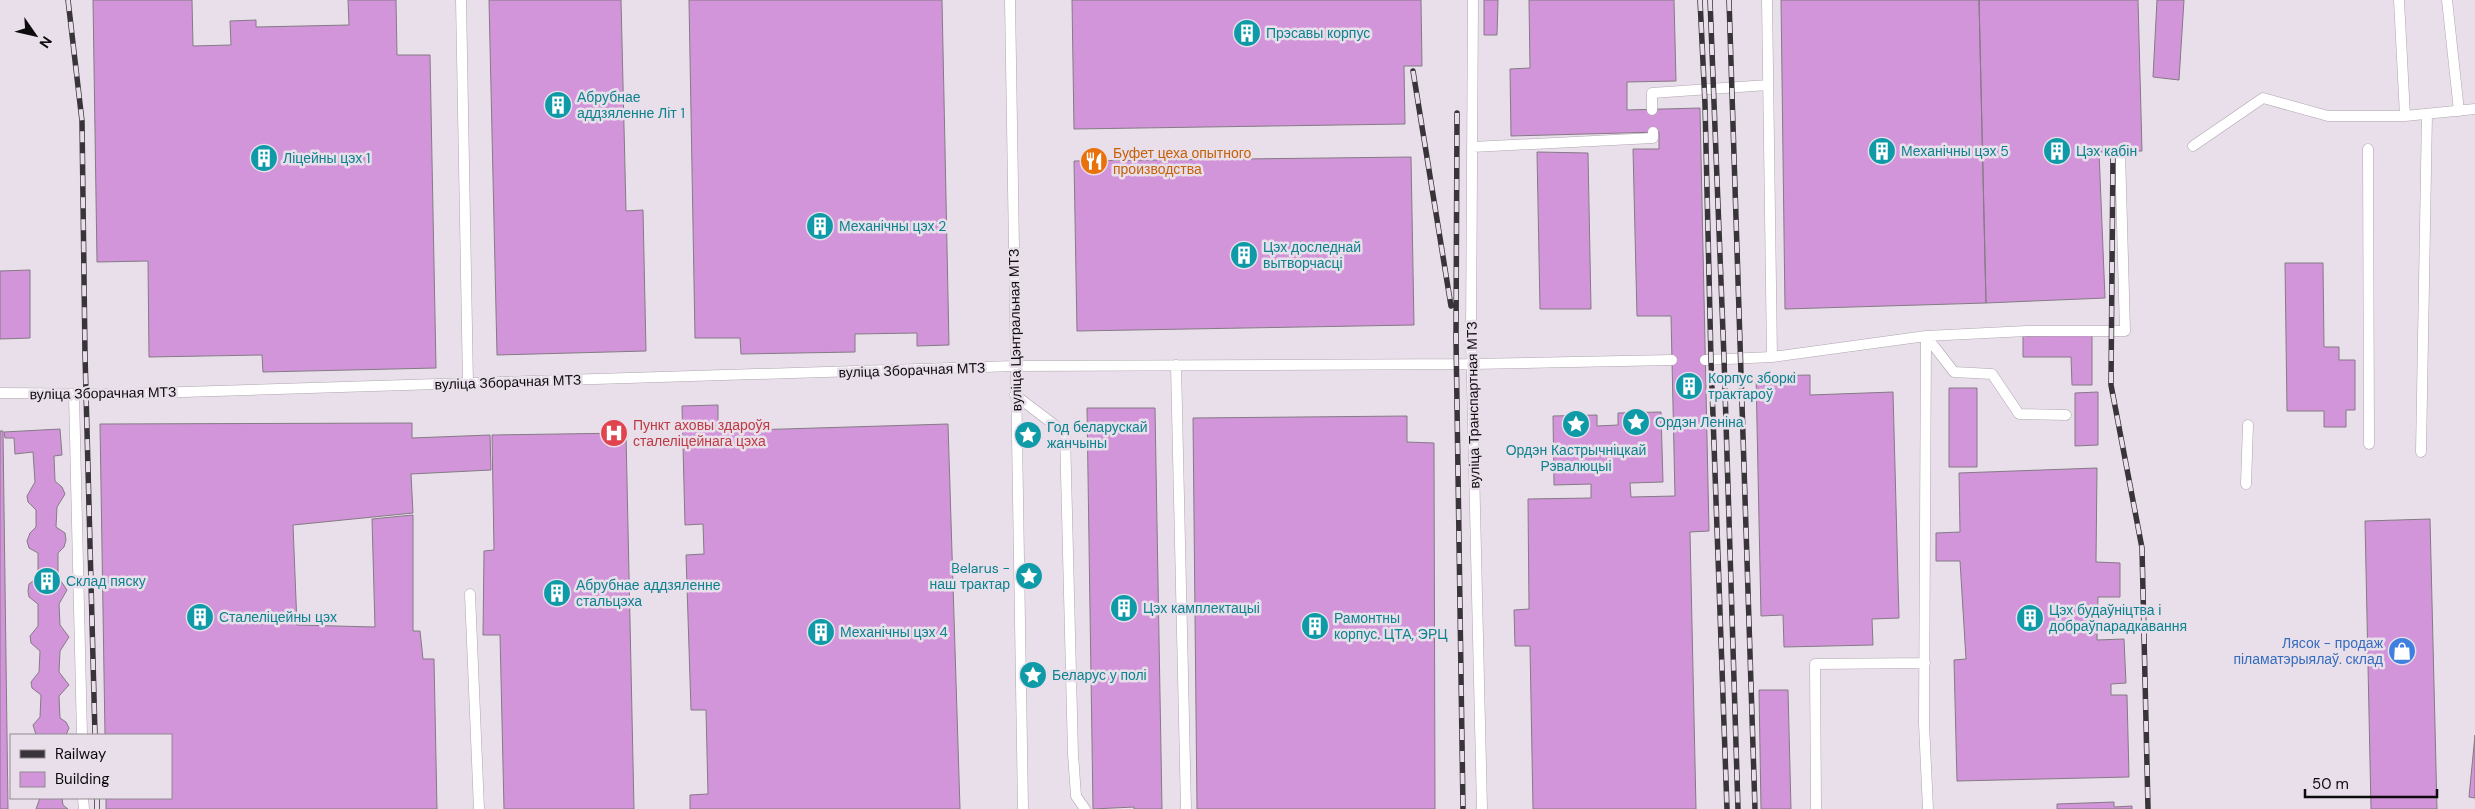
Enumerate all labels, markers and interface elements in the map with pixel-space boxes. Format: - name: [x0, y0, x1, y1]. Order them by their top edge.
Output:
- north arrow: [10, 10, 60, 60]
- building icon: Прэсавы корпус: [1232, 18, 1262, 48]
- place label: Прэсавы корпус: [1266, 24, 1370, 42]
- text: N: [35, 33, 56, 52]
- place label: Абрубнае аддзяленне Літ 1: [577, 88, 685, 122]
- building icon: Абрубнае аддзяленне Літ 1: [543, 90, 573, 120]
- building icon: Механічны цэх 5: [1867, 136, 1897, 166]
- building icon: Цэх кабін: [2042, 136, 2072, 166]
- place label: Механічны цэх 5: [1901, 142, 2009, 160]
- place label: Цэх кабін: [2076, 142, 2137, 160]
- building icon: Ліцейны цэх 1: [249, 143, 279, 173]
- place label: Буфет цеха опытного производства: [1113, 144, 1252, 178]
- restaurant icon: Буфет цеха опытного производства: [1079, 146, 1109, 176]
- place label: Ліцейны цэх 1: [283, 149, 370, 167]
- building icon: Механічны цэх 2: [805, 211, 835, 241]
- place label: Механічны цэх 2: [839, 217, 946, 235]
- place label: Цэх доследнай вытворчасці: [1263, 238, 1361, 272]
- building icon: Цэх доследнай вытворчасці: [1229, 240, 1259, 270]
- street label: вуліца Цэнтральная МТЗ: [1005, 249, 1025, 411]
- street label: вуліца Транспартная МТЗ: [1463, 321, 1483, 489]
- street label: вуліца Зборачная МТЗ: [838, 358, 986, 382]
- place label: Корпус зборкі трактароў: [1708, 369, 1796, 403]
- street label: вуліца Зборачная МТЗ: [434, 370, 582, 394]
- building icon: Корпус зборкі трактароў: [1674, 371, 1704, 401]
- street label: вуліца Зборачная МТЗ: [29, 383, 177, 403]
- place icon: Ордэн Леніна: [1621, 407, 1651, 437]
- place icon: Ордэн Кастрычніцкай Рэвалюцыі: [1561, 409, 1591, 439]
- place label: Ордэн Леніна: [1655, 413, 1744, 431]
- place label: Пункт аховы здароўя сталеліцейнага цэха: [633, 416, 770, 450]
- hospital icon: Пункт аховы здароўя сталеліцейнага цэха: [599, 418, 629, 448]
- place label: Год беларускай жанчыны: [1047, 418, 1148, 452]
- place icon: Год беларускай жанчыны: [1013, 420, 1043, 450]
- place label: Ордэн Кастрычніцкай Рэвалюцыі: [1506, 441, 1646, 475]
- place label: Belarus - наш трактар: [929, 559, 1010, 593]
- place icon: Belarus - наш трактар: [1014, 561, 1044, 591]
- building icon: Склад пяску: [32, 566, 62, 596]
- place label: Склад пяску: [66, 572, 146, 590]
- place label: Абрубнае аддзяленне стальцэха: [576, 576, 721, 610]
- building icon: Абрубнае аддзяленне стальцэха: [542, 578, 572, 608]
- building icon: Цэх камплектацыі: [1109, 593, 1139, 623]
- place label: Цэх камплектацыі: [1143, 599, 1260, 617]
- place label: Цэх будаўніцтва і добраўпарадкавання: [2049, 601, 2187, 635]
- building icon: Сталеліцейны цэх: [185, 602, 215, 632]
- building icon: Цэх будаўніцтва і добраўпарадкавання: [2015, 603, 2045, 633]
- place label: Сталеліцейны цэх: [219, 608, 337, 626]
- place label: Рамонтны корпус. ЦТА, ЭРЦ: [1334, 609, 1448, 643]
- building icon: Рамонтны корпус. ЦТА, ЭРЦ: [1300, 611, 1330, 641]
- building icon: Механічны цэх 4: [806, 617, 836, 647]
- place label: Механічны цэх 4: [840, 623, 948, 641]
- place label: Лясок - продаж піламатэрыялаў. склад: [2233, 634, 2384, 668]
- shop icon: Лясок - продаж піламатэрыялаў. склад: [2387, 636, 2417, 666]
- place icon: Беларус у полі: [1018, 660, 1048, 690]
- place label: Беларус у полі: [1052, 666, 1147, 684]
- legend: [10, 734, 172, 799]
- text: Railway: [55, 744, 107, 764]
- scale bar: [2305, 766, 2438, 798]
- text: Building: [55, 769, 110, 789]
- text: 50 m: [2312, 774, 2349, 794]

